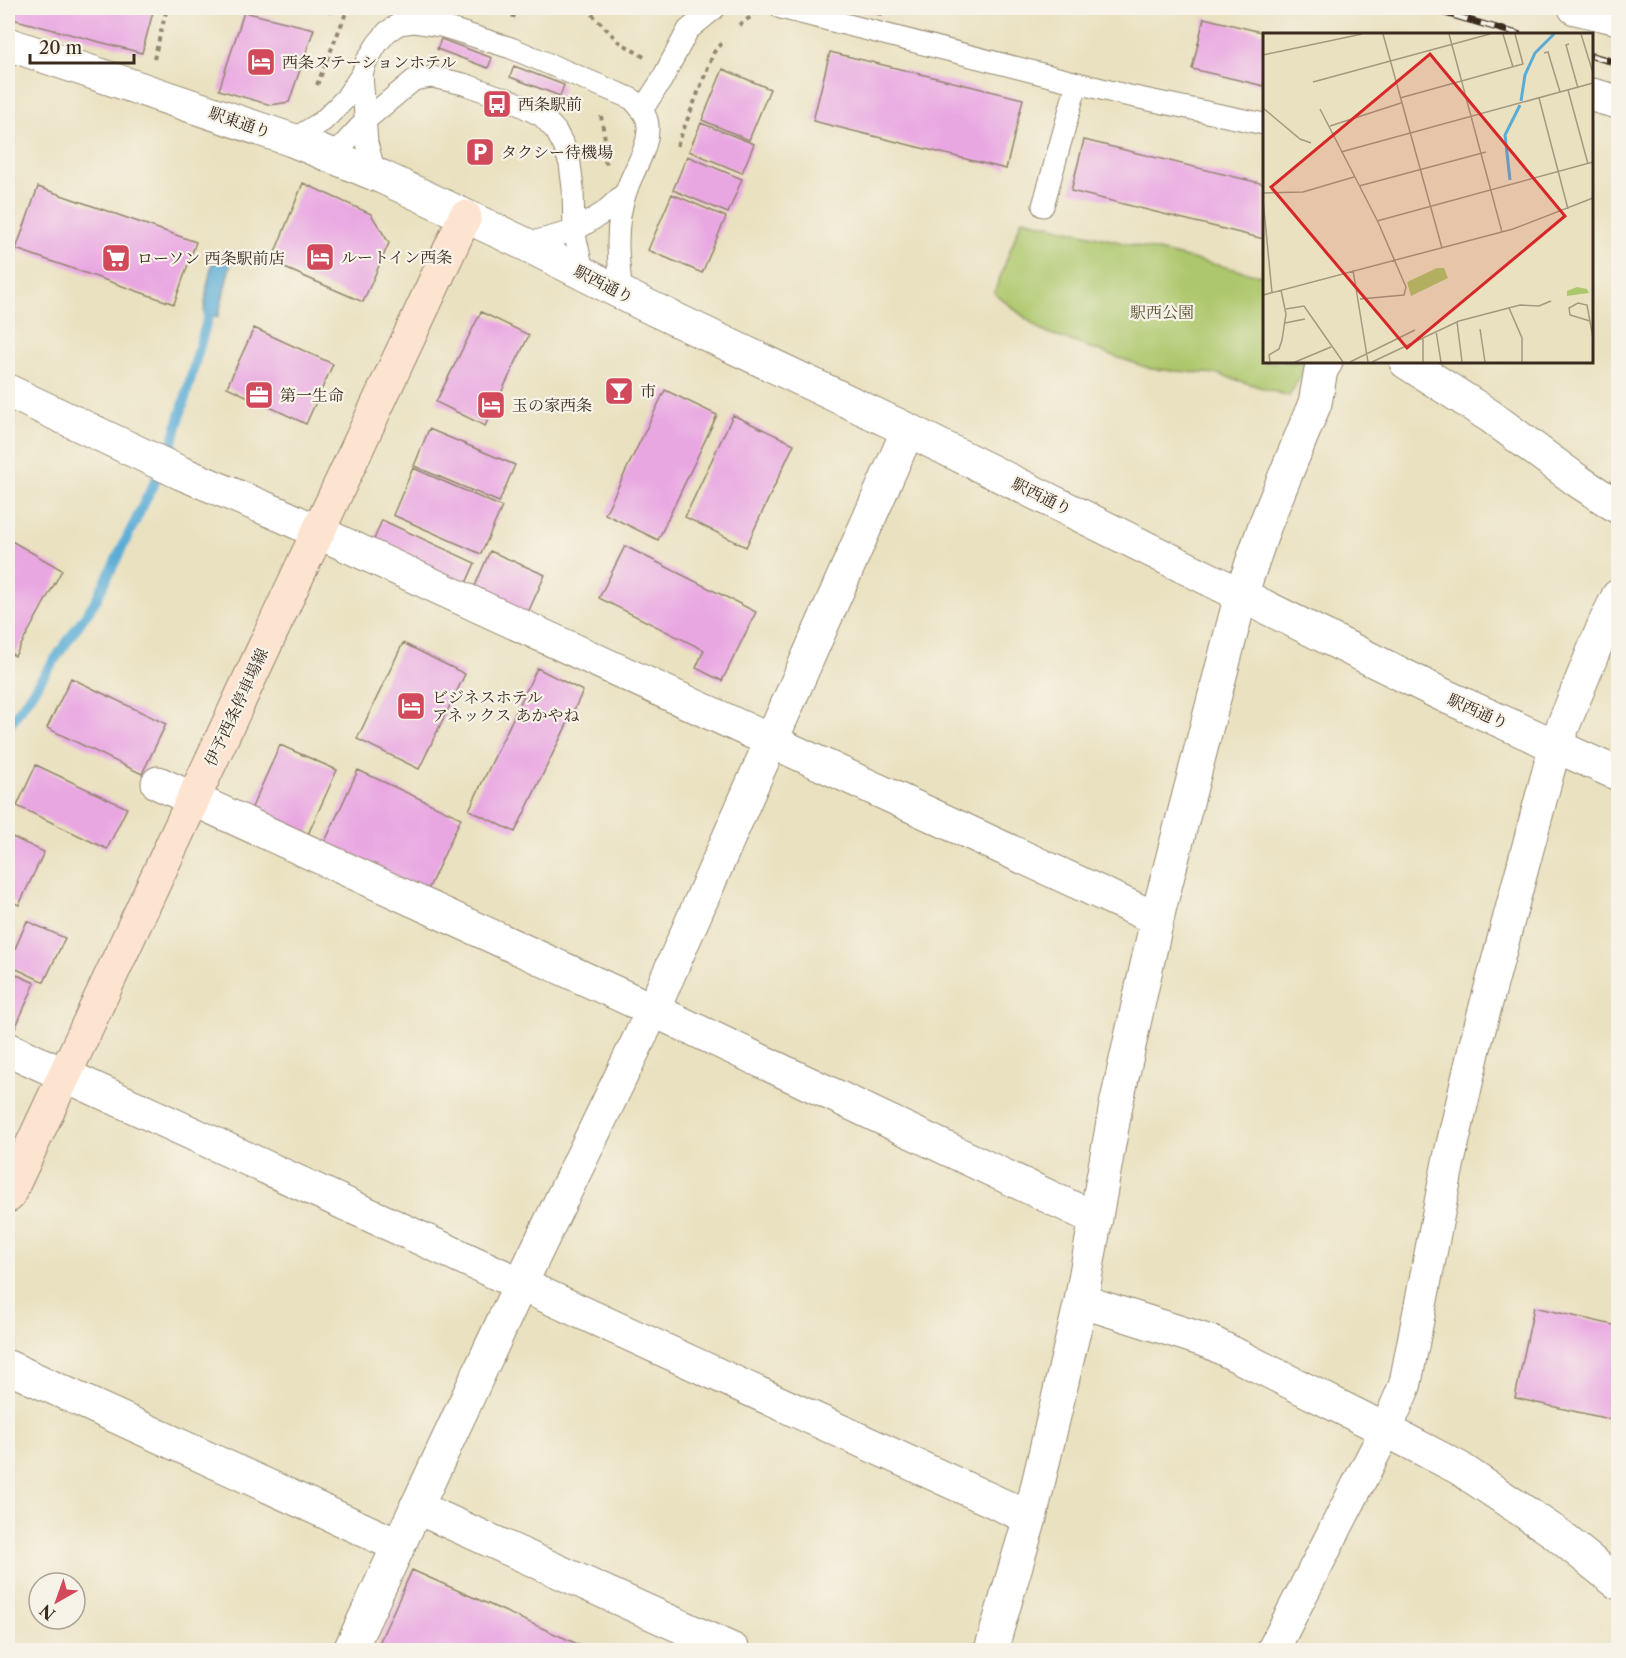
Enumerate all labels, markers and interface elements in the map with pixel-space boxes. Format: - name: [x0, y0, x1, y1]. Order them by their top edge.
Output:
- scale bar: [30, 27, 134, 65]
- inset map: [1263, 33, 1593, 363]
- text: 20 m: [39, 37, 83, 59]
- hotel icon: 西条ステーションホテル: [245, 46, 277, 78]
- place label: 西条ステーションホテル: [282, 52, 456, 72]
- bus stop icon: 西条駅前: [481, 88, 513, 120]
- place label: 西条駅前: [518, 94, 582, 114]
- street label: 駅東通り: [206, 102, 274, 142]
- parking icon: タクシー待機場: [464, 136, 496, 168]
- place label: タクシー待機場: [501, 142, 613, 162]
- hotel icon: ルートイン西条: [304, 241, 336, 273]
- supermarket icon: ローソン 西条駅前店: [100, 242, 132, 274]
- place label: ルートイン西条: [341, 247, 452, 267]
- place label: ローソン 西条駅前店: [137, 248, 285, 268]
- street label: 駅西通り: [571, 261, 637, 307]
- park label: 駅西公園: [1130, 302, 1194, 322]
- bar icon: 市: [603, 375, 635, 407]
- office icon: 第一生命: [243, 379, 275, 411]
- place label: 市: [640, 381, 656, 401]
- place label: 第一生命: [280, 385, 344, 405]
- hotel icon: 玉の家西条: [475, 389, 507, 421]
- place label: 玉の家西条: [512, 395, 592, 415]
- street label: 駅西通り: [1009, 473, 1075, 519]
- street label: 伊予西条停車場線: [200, 645, 272, 769]
- place label: ビジネスホテル アネックス あかやね: [432, 687, 579, 725]
- street label: 駅西通り: [1445, 689, 1511, 733]
- hotel icon: ビジネスホテル アネックス あかやね: [395, 690, 427, 722]
- north arrow: [27, 1571, 87, 1631]
- text: N: [36, 1600, 59, 1625]

